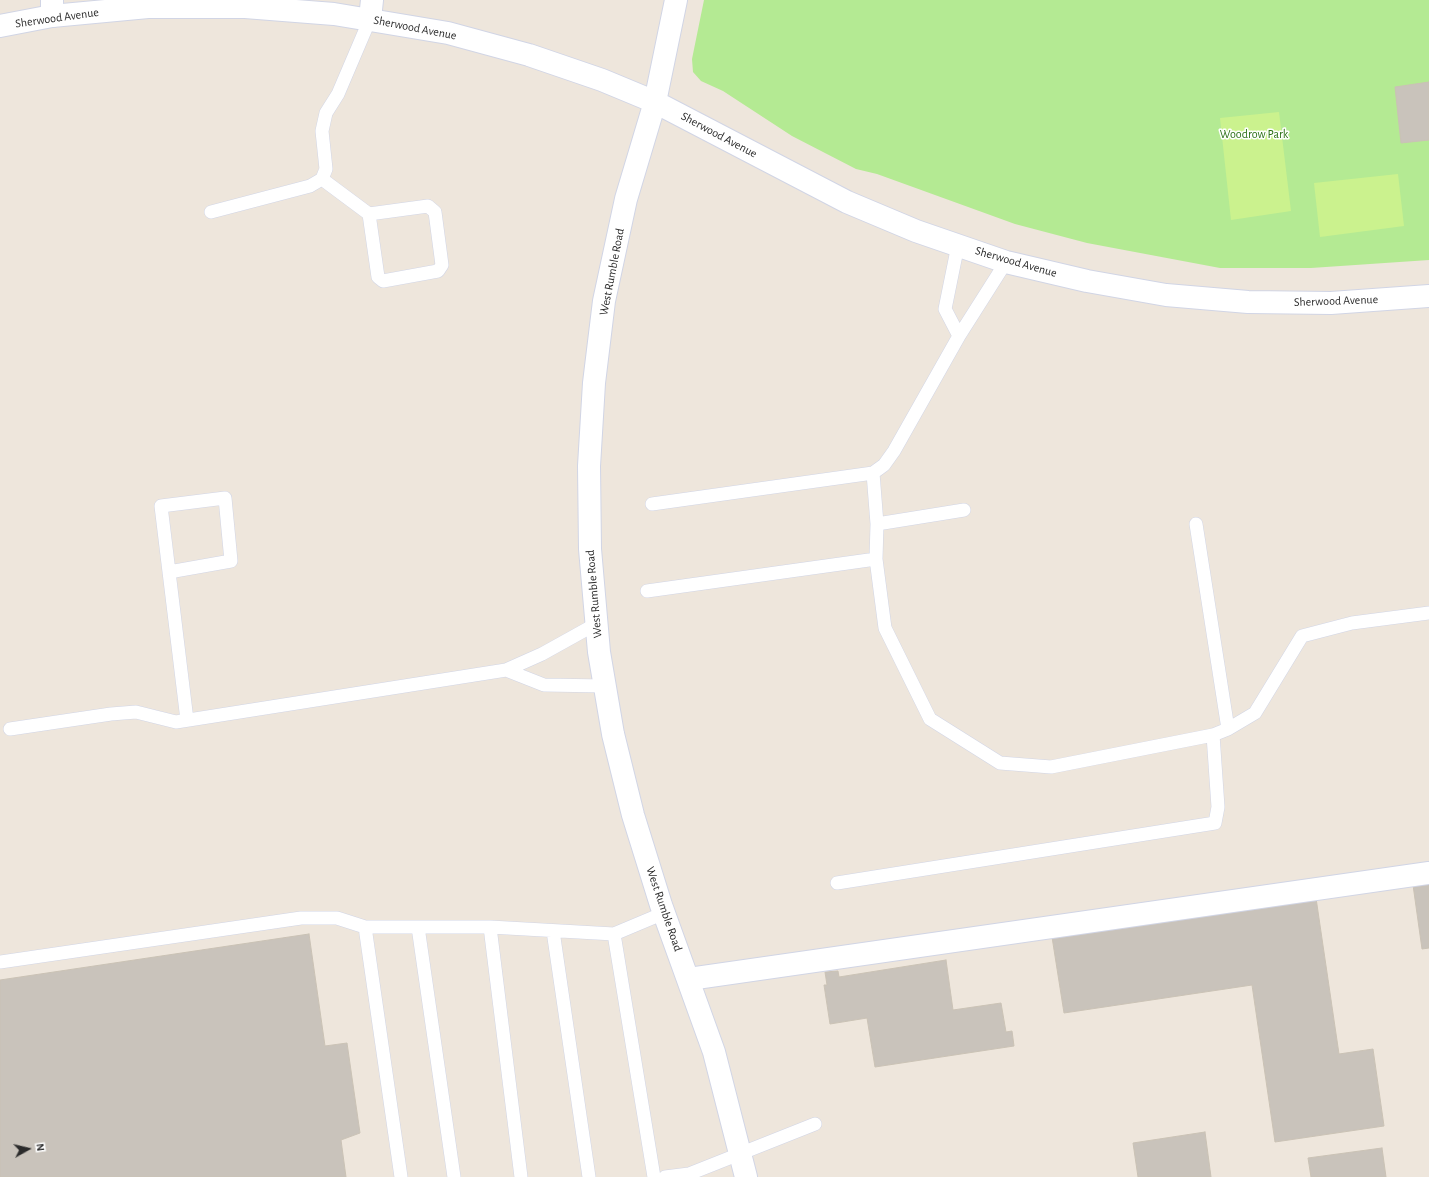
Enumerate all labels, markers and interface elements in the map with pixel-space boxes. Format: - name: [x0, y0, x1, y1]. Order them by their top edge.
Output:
- street label: Sherwood Avenue: [14, 5, 100, 31]
- street label: Sherwood Avenue: [372, 13, 458, 43]
- street label: Sherwood Avenue: [678, 109, 760, 161]
- park label: Woodrow Park: [1220, 127, 1288, 141]
- street label: West Rumble Road: [596, 227, 628, 317]
- street label: Sherwood Avenue: [974, 243, 1058, 281]
- street label: Sherwood Avenue: [1294, 292, 1378, 310]
- street label: West Rumble Road: [583, 549, 605, 639]
- street label: West Rumble Road: [643, 865, 685, 953]
- north arrow: [8, 1129, 48, 1169]
- text: N: [34, 1143, 46, 1152]

